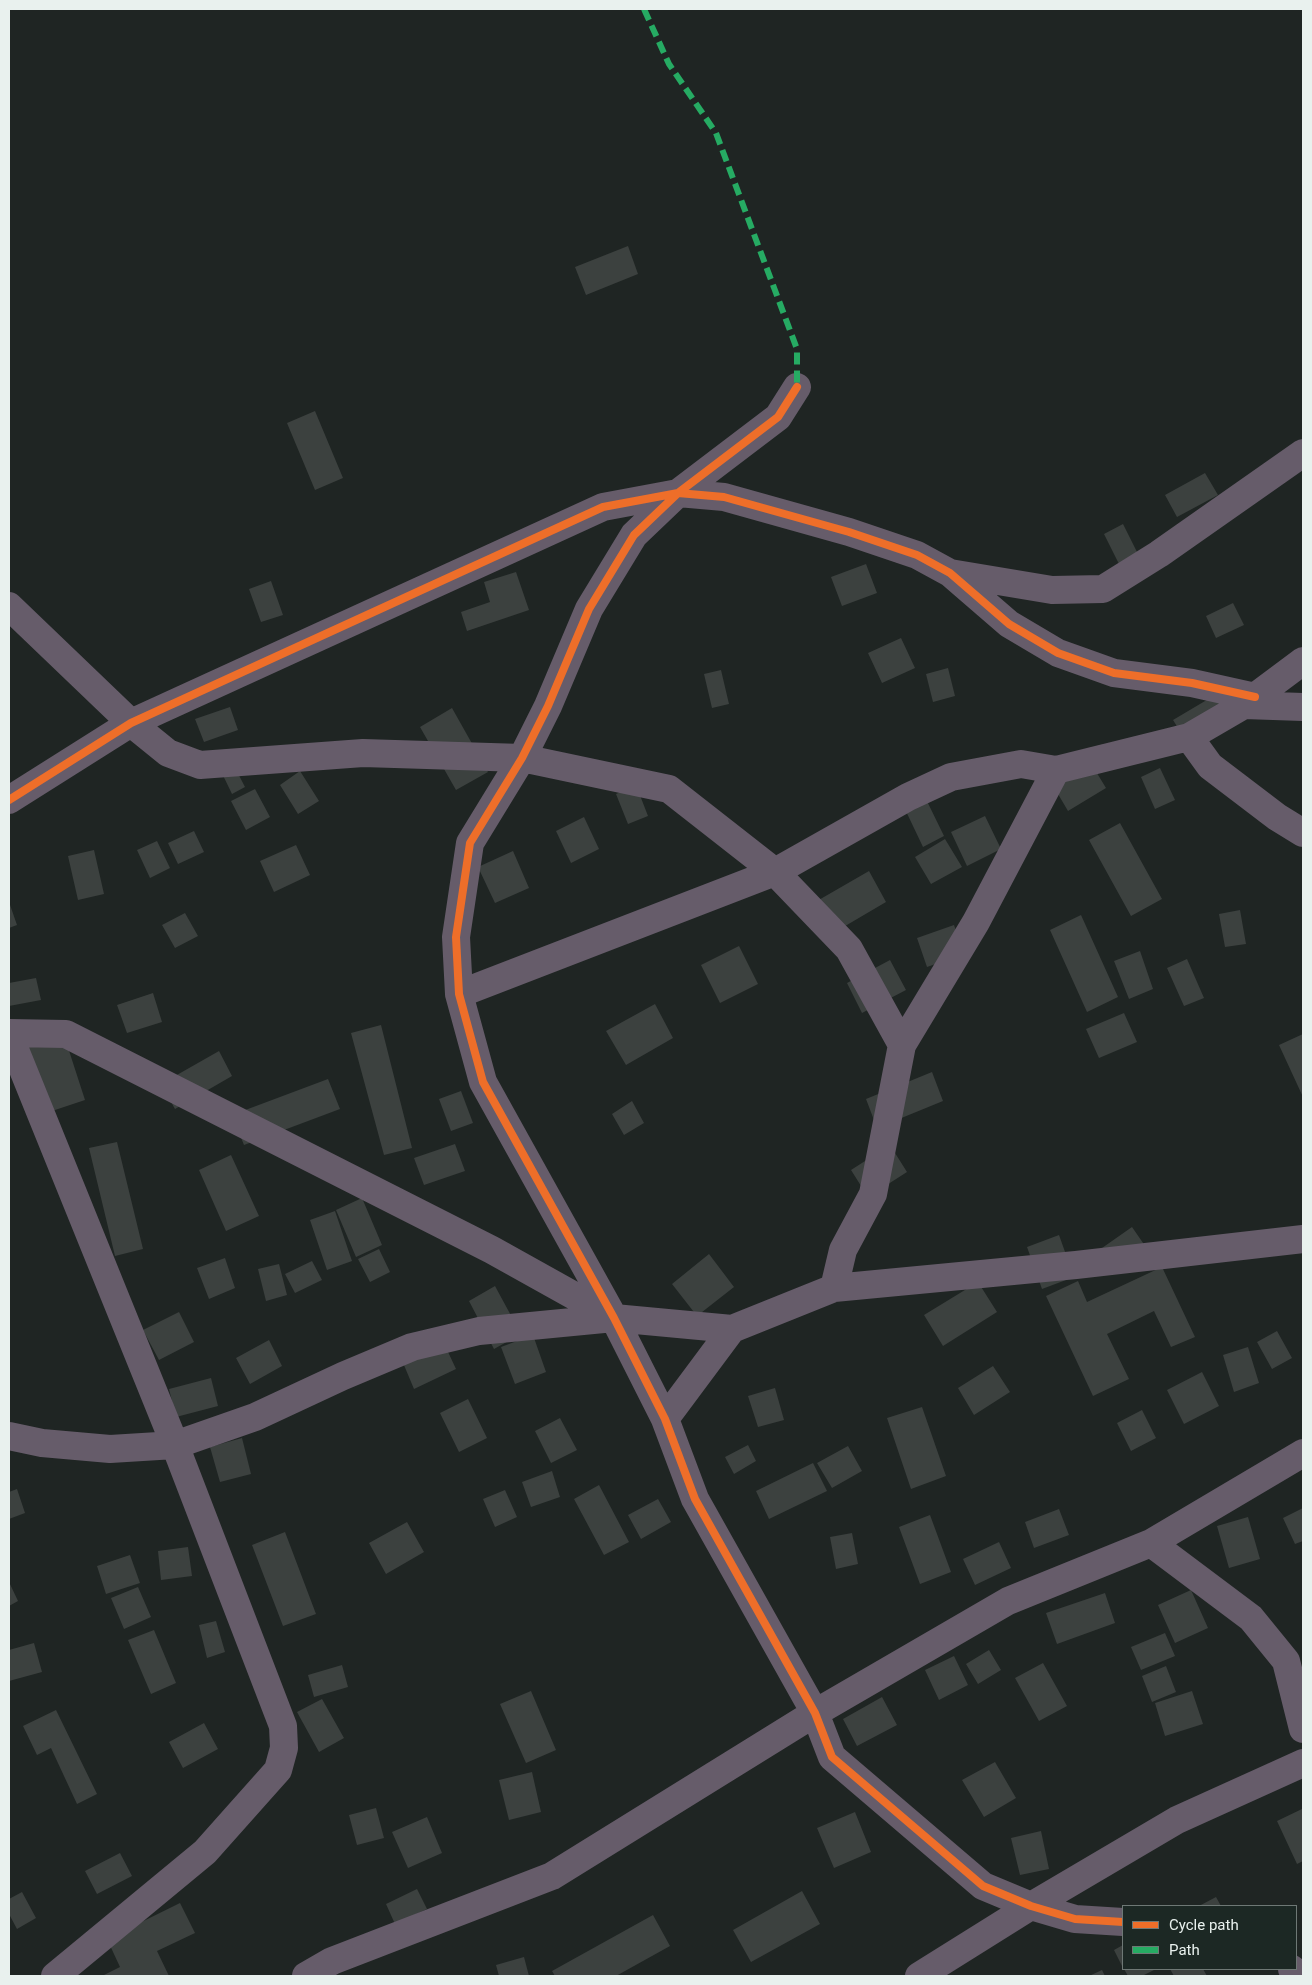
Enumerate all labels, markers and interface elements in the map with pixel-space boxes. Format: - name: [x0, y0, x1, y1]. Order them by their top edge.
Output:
- legend: [1122, 1905, 1297, 1970]
- text: Cycle path: [1169, 1916, 1239, 1934]
- text: Path: [1169, 1941, 1200, 1959]

